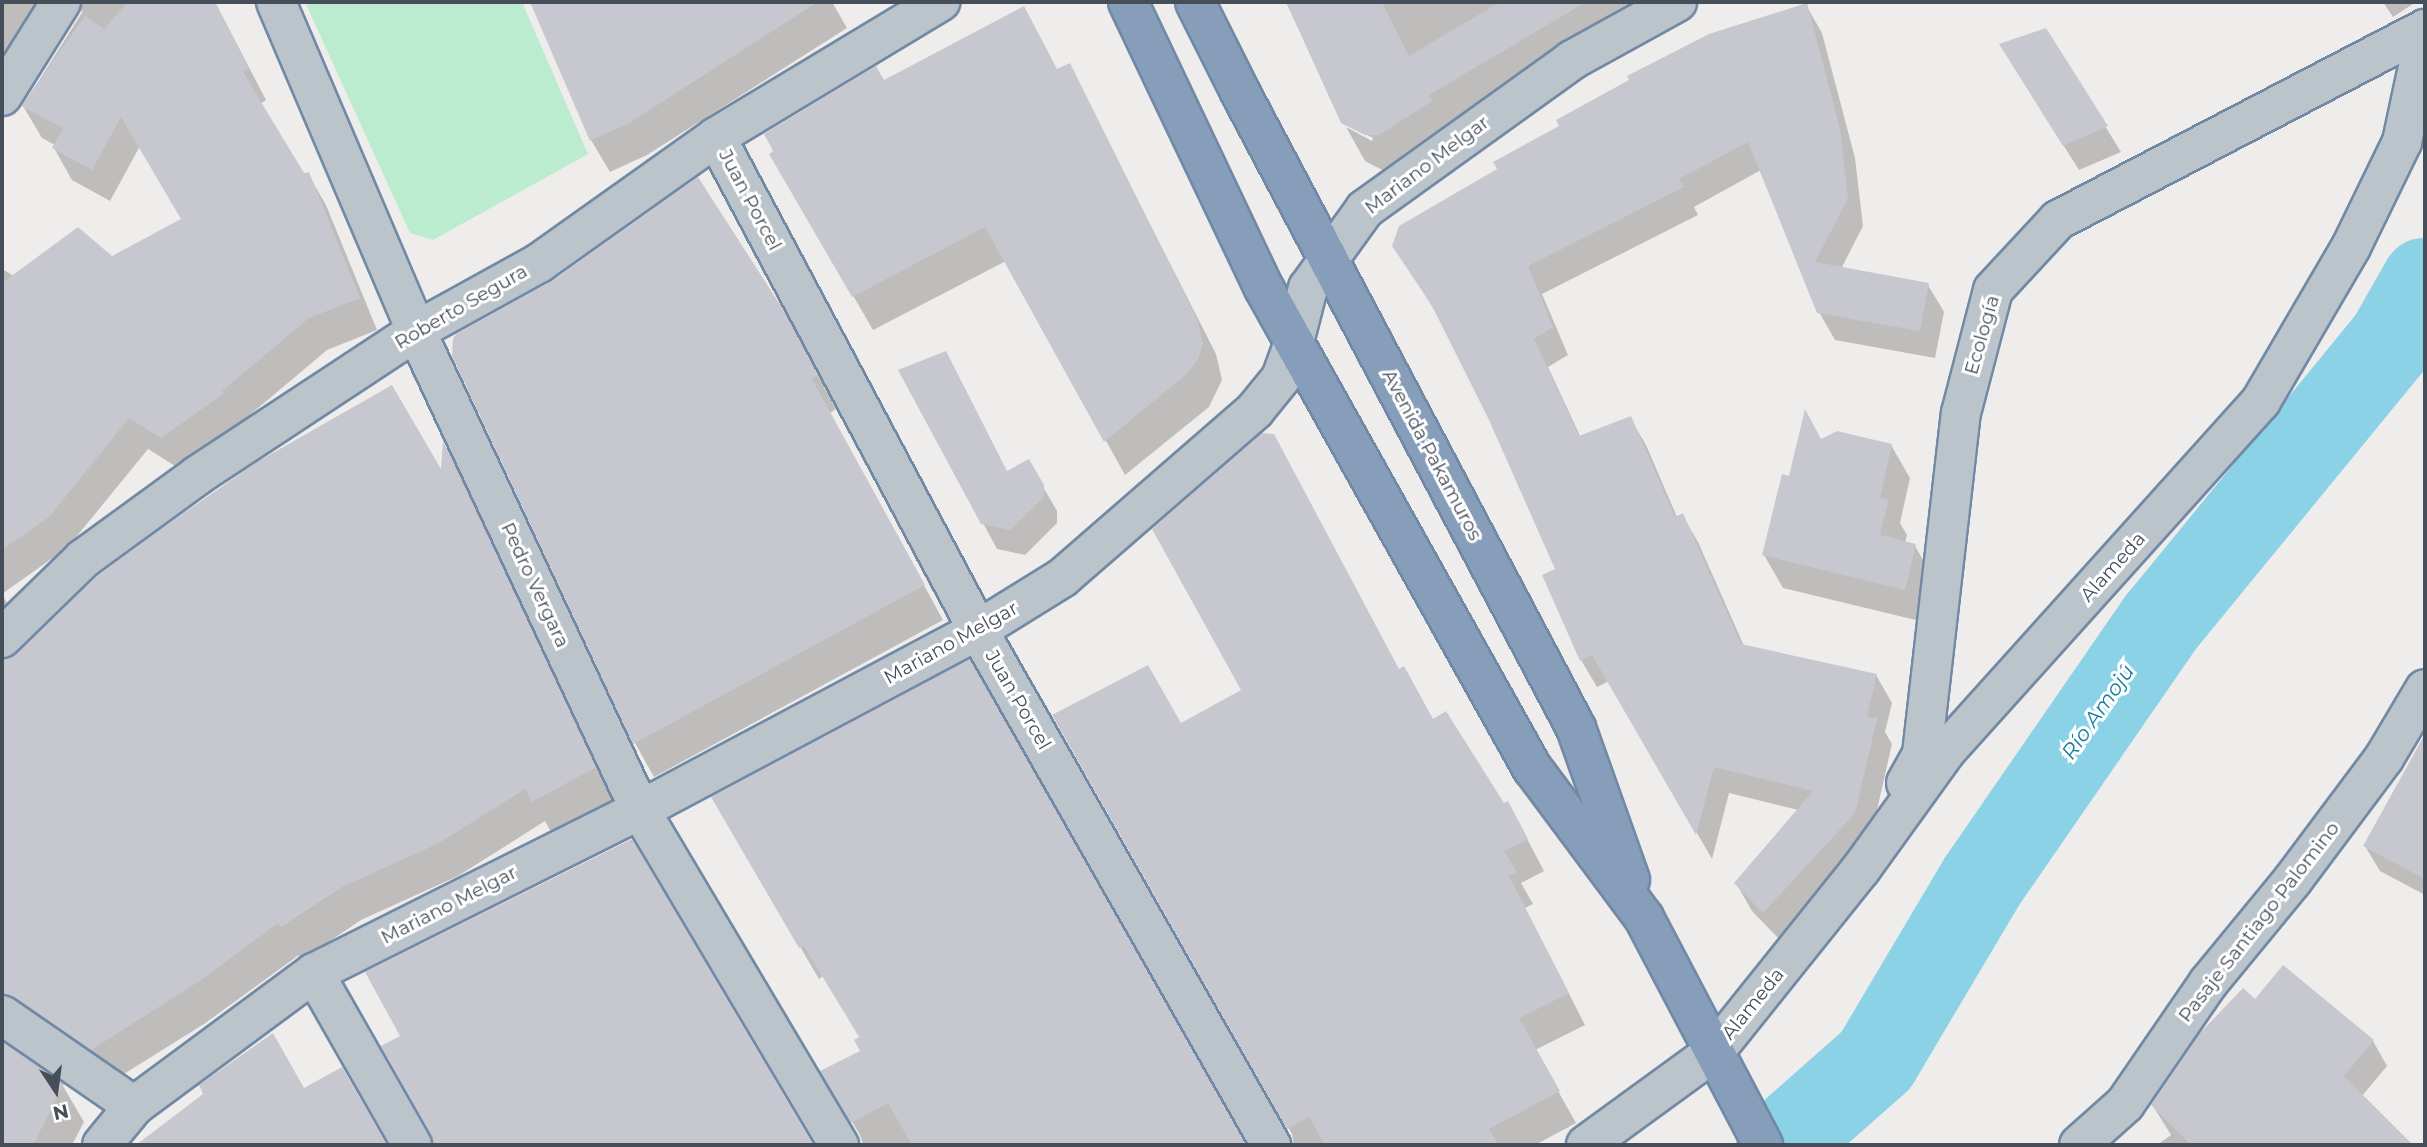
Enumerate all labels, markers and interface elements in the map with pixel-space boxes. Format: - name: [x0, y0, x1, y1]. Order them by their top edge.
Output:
- street label: Mariano Melgar: [1360, 111, 1494, 219]
- street label: Juan Porcel: [714, 146, 786, 254]
- street label: Roberto Segura: [391, 260, 531, 354]
- street label: Ecología: [1960, 293, 2004, 377]
- street label: Avenida Pakamuros: [1377, 366, 1487, 544]
- street label: Pedro Vergara: [496, 519, 574, 651]
- street label: Alameda: [2076, 528, 2150, 606]
- street label: Mariano Melgar: [880, 597, 1022, 689]
- street label: Juan Porcel: [980, 646, 1056, 754]
- water label: Río Amojú: [2056, 660, 2140, 764]
- street label: Pasaje Santiago Palomino: [2174, 817, 2344, 1027]
- street label: Mariano Melgar: [377, 861, 521, 949]
- street label: Alameda: [1717, 964, 1789, 1044]
- north arrow: [21, 1056, 91, 1126]
- text: N: [51, 1099, 71, 1125]

